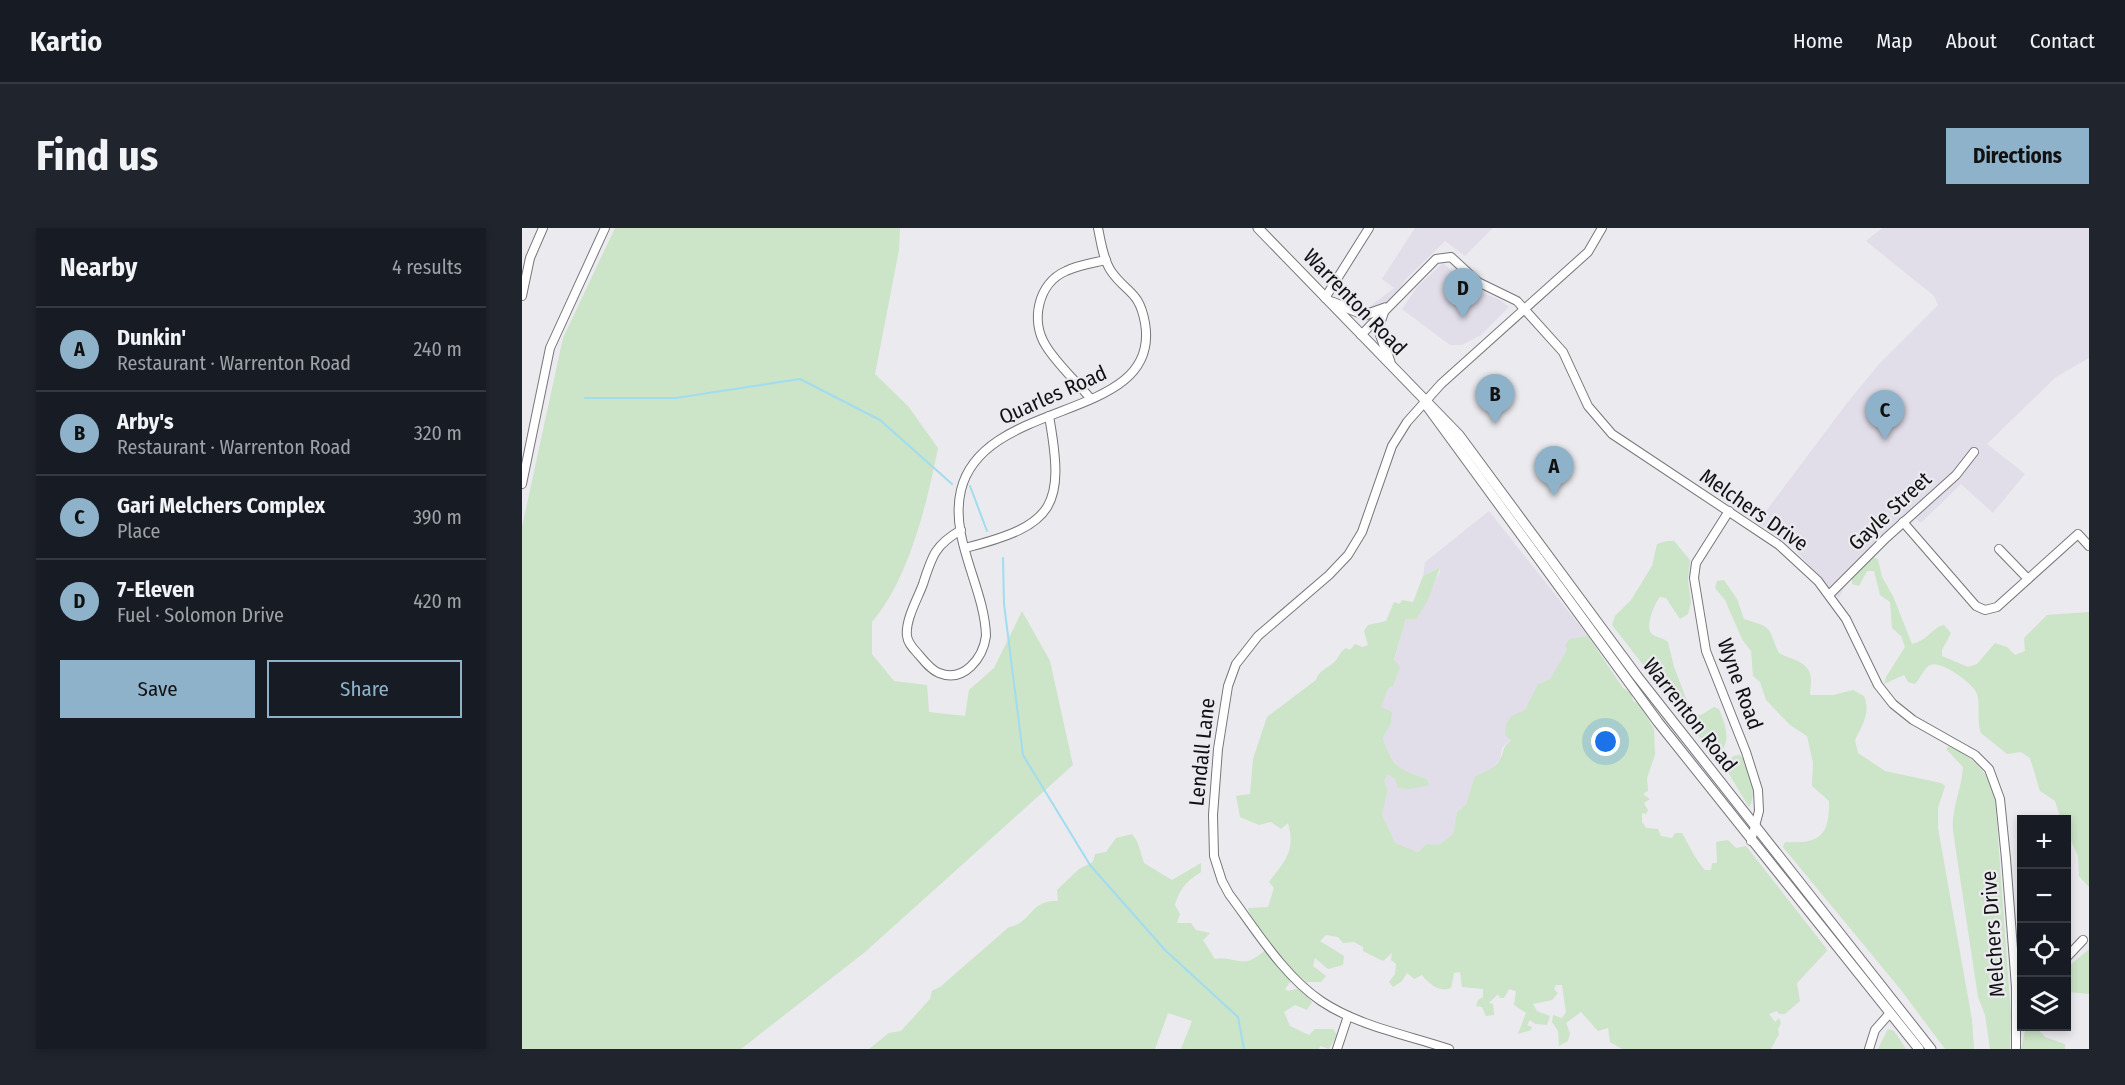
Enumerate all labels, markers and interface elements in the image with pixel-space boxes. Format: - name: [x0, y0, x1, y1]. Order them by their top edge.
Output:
- text: Kartio: [30, 25, 102, 58]
- text: Home: [1793, 28, 1843, 54]
- text: Map: [1876, 28, 1913, 54]
- text: About: [1946, 28, 1997, 54]
- text: Contact: [2030, 28, 2095, 54]
- button: Directions: [1946, 128, 2089, 184]
- text: Find us: [36, 131, 158, 181]
- street label: Warrenton Road: [1298, 243, 1412, 361]
- text: Nearby: [60, 252, 137, 283]
- text: 4 results: [392, 255, 462, 279]
- pin: D: [1444, 268, 1482, 318]
- text: Dunkin': [117, 324, 186, 351]
- text: A: [74, 337, 85, 361]
- text: 240 m: [413, 337, 462, 361]
- text: Restaurant · Warrenton Road: [117, 351, 351, 375]
- street label: Quarles Road: [995, 360, 1111, 430]
- pin: B: [1476, 374, 1514, 424]
- pin: C: [1866, 390, 1904, 440]
- text: Arby's: [117, 408, 174, 435]
- text: B: [74, 421, 85, 445]
- text: 320 m: [414, 421, 462, 445]
- text: Restaurant · Warrenton Road: [117, 435, 351, 459]
- pin: A: [1534, 446, 1574, 496]
- street label: Melchers Drive: [1695, 463, 1813, 557]
- street label: Gayle Street: [1843, 466, 1937, 556]
- text: Gari Melchers Complex: [117, 492, 325, 519]
- text: C: [74, 505, 85, 529]
- text: 390 m: [413, 505, 462, 529]
- text: Place: [117, 519, 160, 543]
- text: 7-Eleven: [117, 576, 195, 603]
- text: D: [74, 589, 85, 613]
- text: 420 m: [413, 589, 462, 613]
- text: Fuel · Solomon Drive: [117, 603, 284, 627]
- street label: Wyne Road: [1712, 635, 1768, 733]
- street label: Warrenton Road: [1637, 653, 1743, 777]
- button: Save: [60, 660, 255, 718]
- button: Share: [267, 660, 462, 718]
- street label: Lendall Lane: [1183, 697, 1221, 807]
- your location: [1591, 727, 1620, 756]
- map controls: [2017, 815, 2071, 1031]
- button: +: [2017, 815, 2071, 869]
- button: −: [2017, 869, 2071, 923]
- street label: Melchers Drive: [1976, 870, 2010, 998]
- button: locate: [2017, 923, 2071, 977]
- button: layers: [2017, 977, 2071, 1031]

